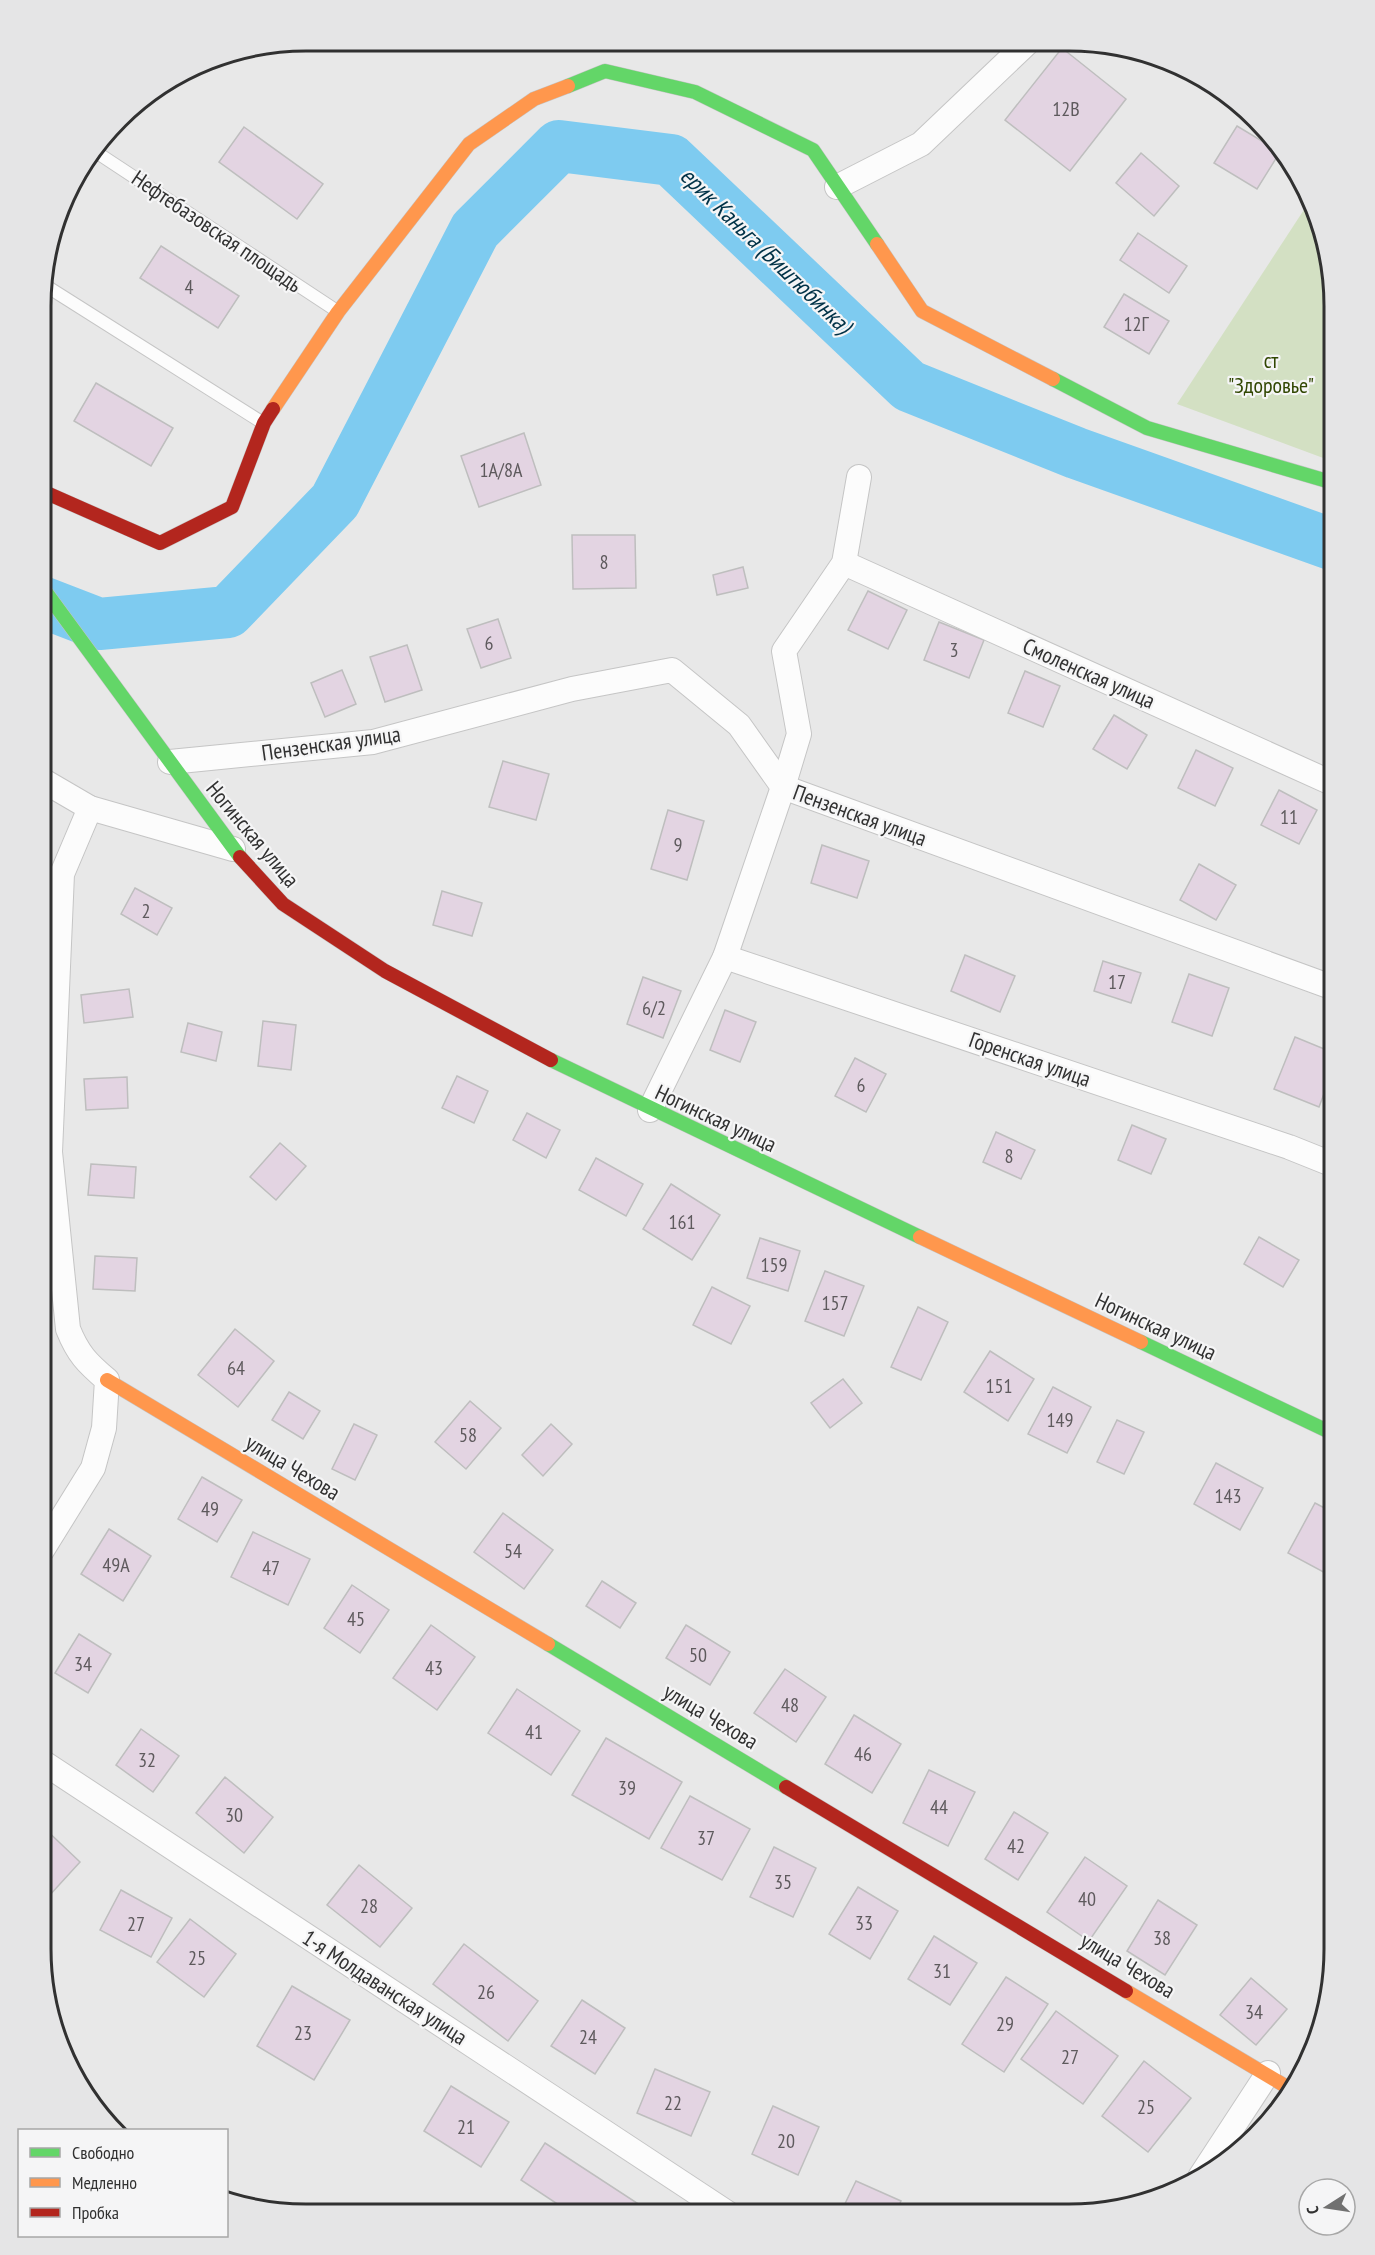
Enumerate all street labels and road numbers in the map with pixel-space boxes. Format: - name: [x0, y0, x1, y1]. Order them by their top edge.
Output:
- street label: Нефтебазовская площадь: [127, 164, 307, 298]
- street label: Смоленская улица: [1018, 631, 1160, 715]
- street label: Пензенская улица: [260, 719, 402, 767]
- street label: Ногинская улица: [200, 775, 306, 893]
- street label: Пензенская улица: [789, 778, 931, 852]
- street label: Горенская улица: [965, 1025, 1095, 1093]
- street label: Ногинская улица: [651, 1078, 781, 1158]
- street label: Ногинская улица: [1091, 1286, 1221, 1366]
- street label: улица Чехова: [241, 1428, 345, 1506]
- street label: улица Чехова: [659, 1677, 763, 1755]
- street label: 1-я Молдаванская улица: [297, 1923, 473, 2051]
- street label: улица Чехова: [1076, 1926, 1180, 2004]

